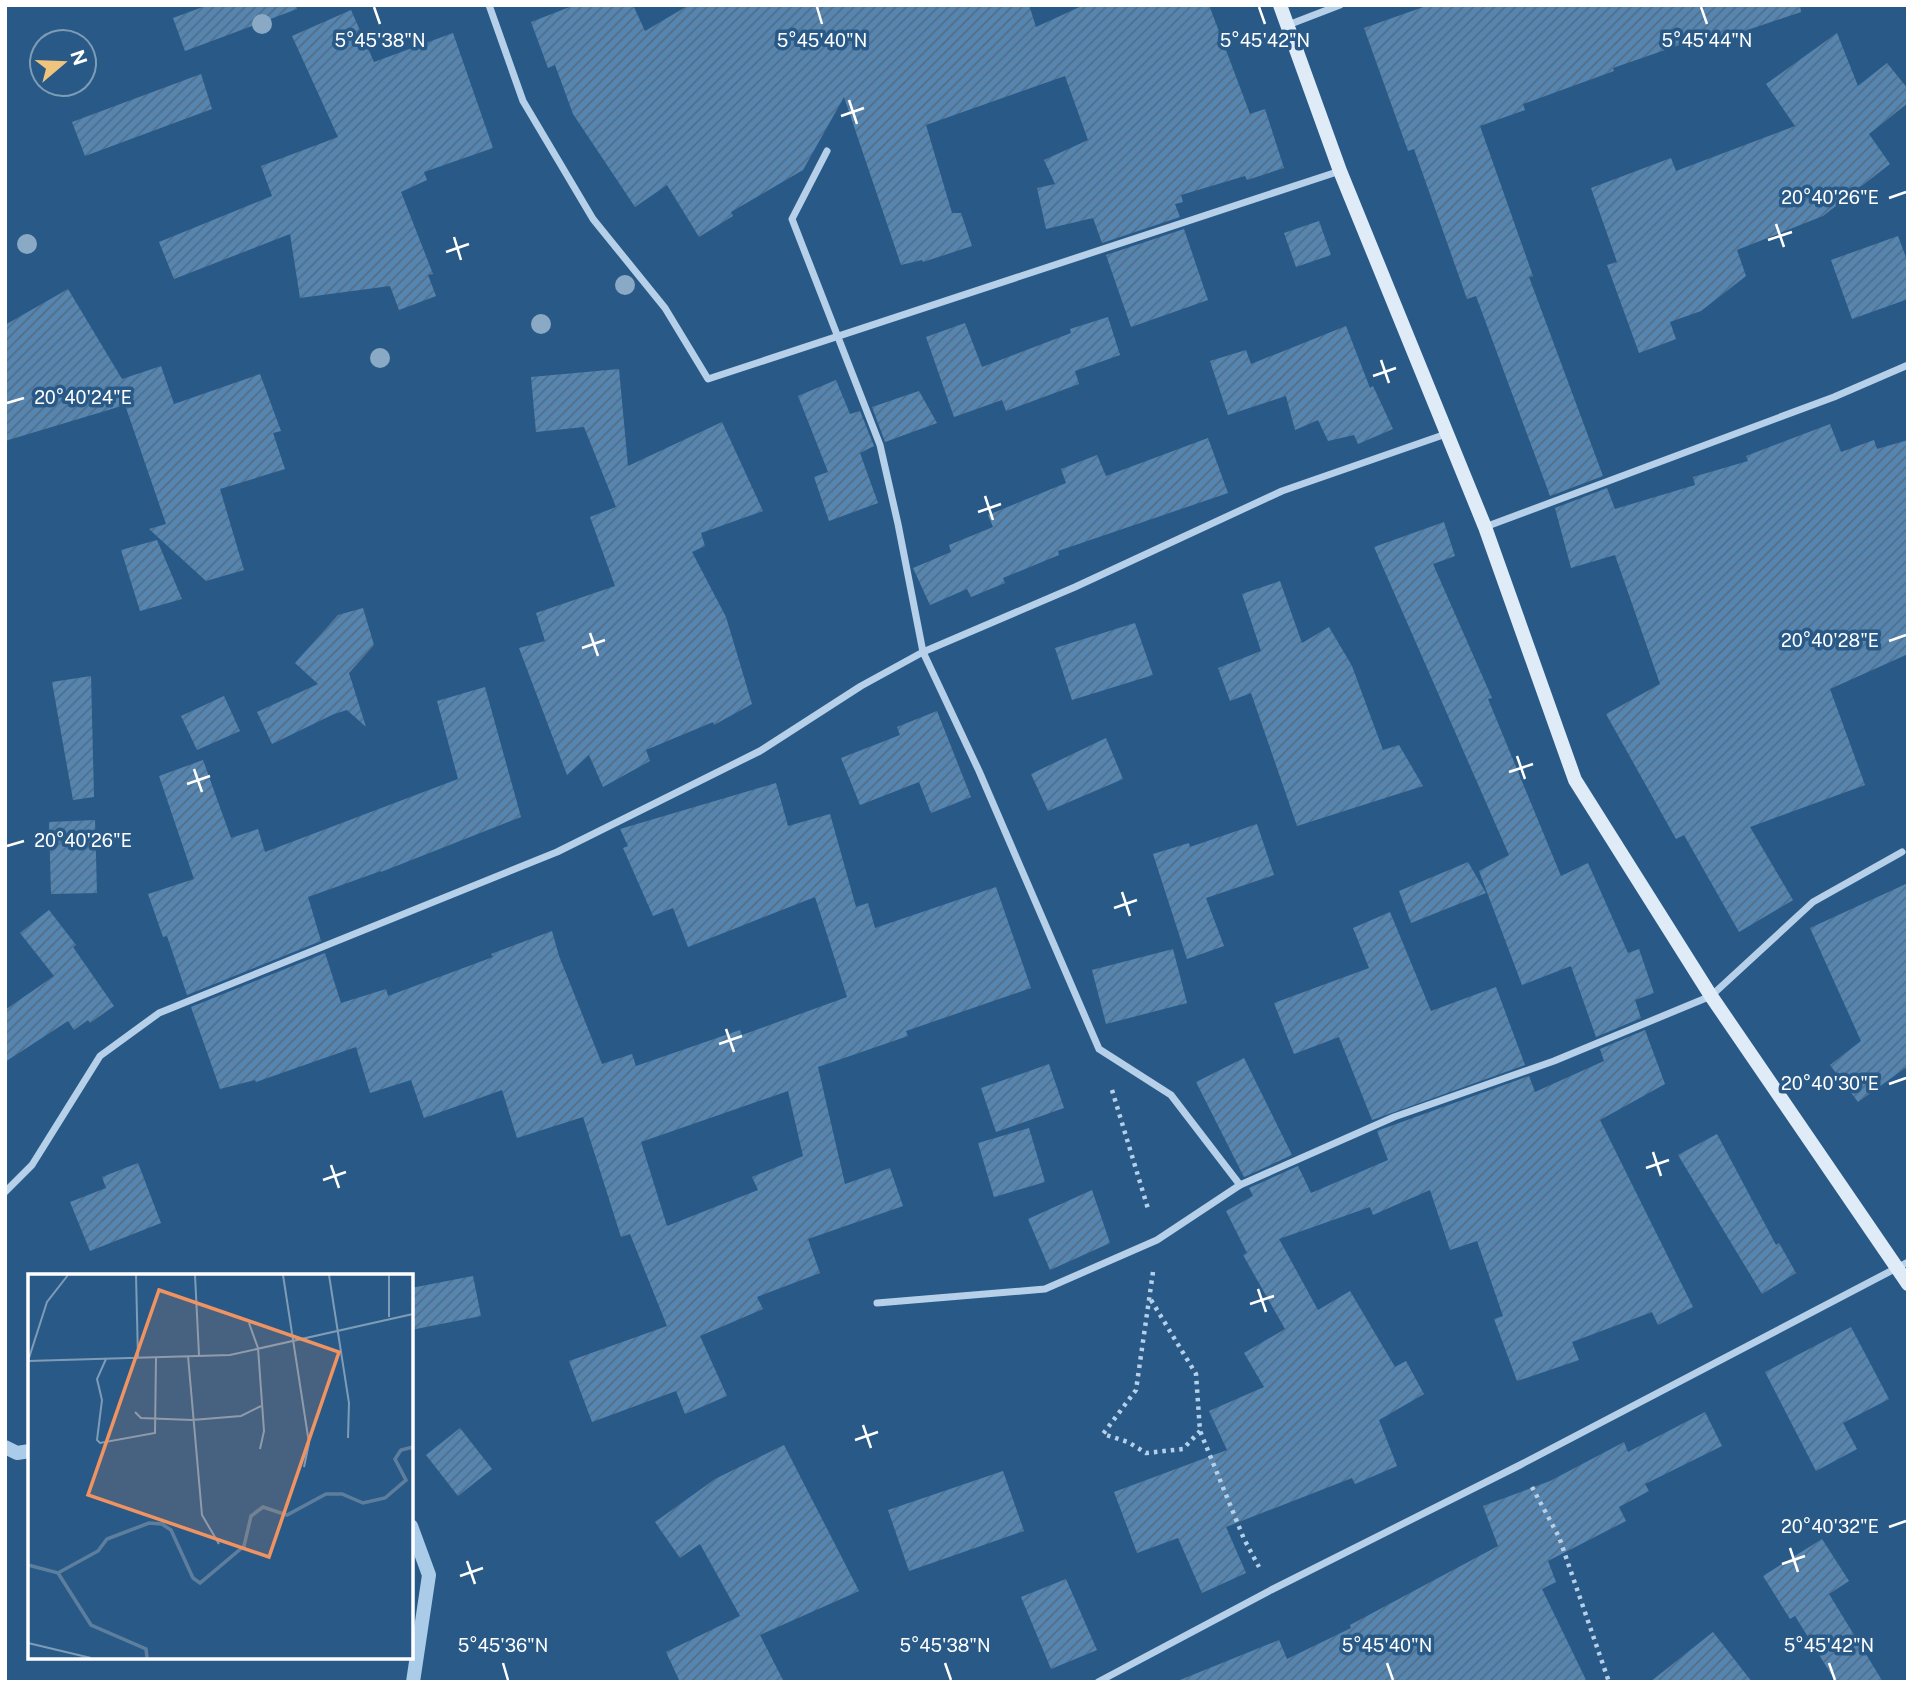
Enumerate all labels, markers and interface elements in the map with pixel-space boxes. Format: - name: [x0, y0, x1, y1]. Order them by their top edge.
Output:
- north arrow: [28, 28, 98, 98]
- text: 5°45'38"N: [334, 30, 426, 51]
- text: 5°45'40"N: [777, 30, 867, 51]
- text: 5°45'42"N: [1220, 30, 1310, 51]
- text: 5°45'44"N: [1662, 30, 1752, 51]
- text: N: [66, 47, 92, 68]
- text: 20°40'26"E: [1781, 187, 1879, 208]
- text: 20°40'24"E: [34, 387, 132, 408]
- text: 20°40'28"E: [1781, 630, 1879, 651]
- text: 20°40'26"E: [34, 830, 132, 851]
- text: 20°40'30"E: [1781, 1073, 1879, 1094]
- inset map: [28, 1274, 413, 1659]
- text: 20°40'32"E: [1781, 1516, 1879, 1537]
- text: 5°45'36"N: [458, 1635, 548, 1656]
- text: 5°45'38"N: [899, 1635, 991, 1656]
- text: 5°45'40"N: [1342, 1635, 1432, 1656]
- text: 5°45'42"N: [1784, 1635, 1874, 1656]

